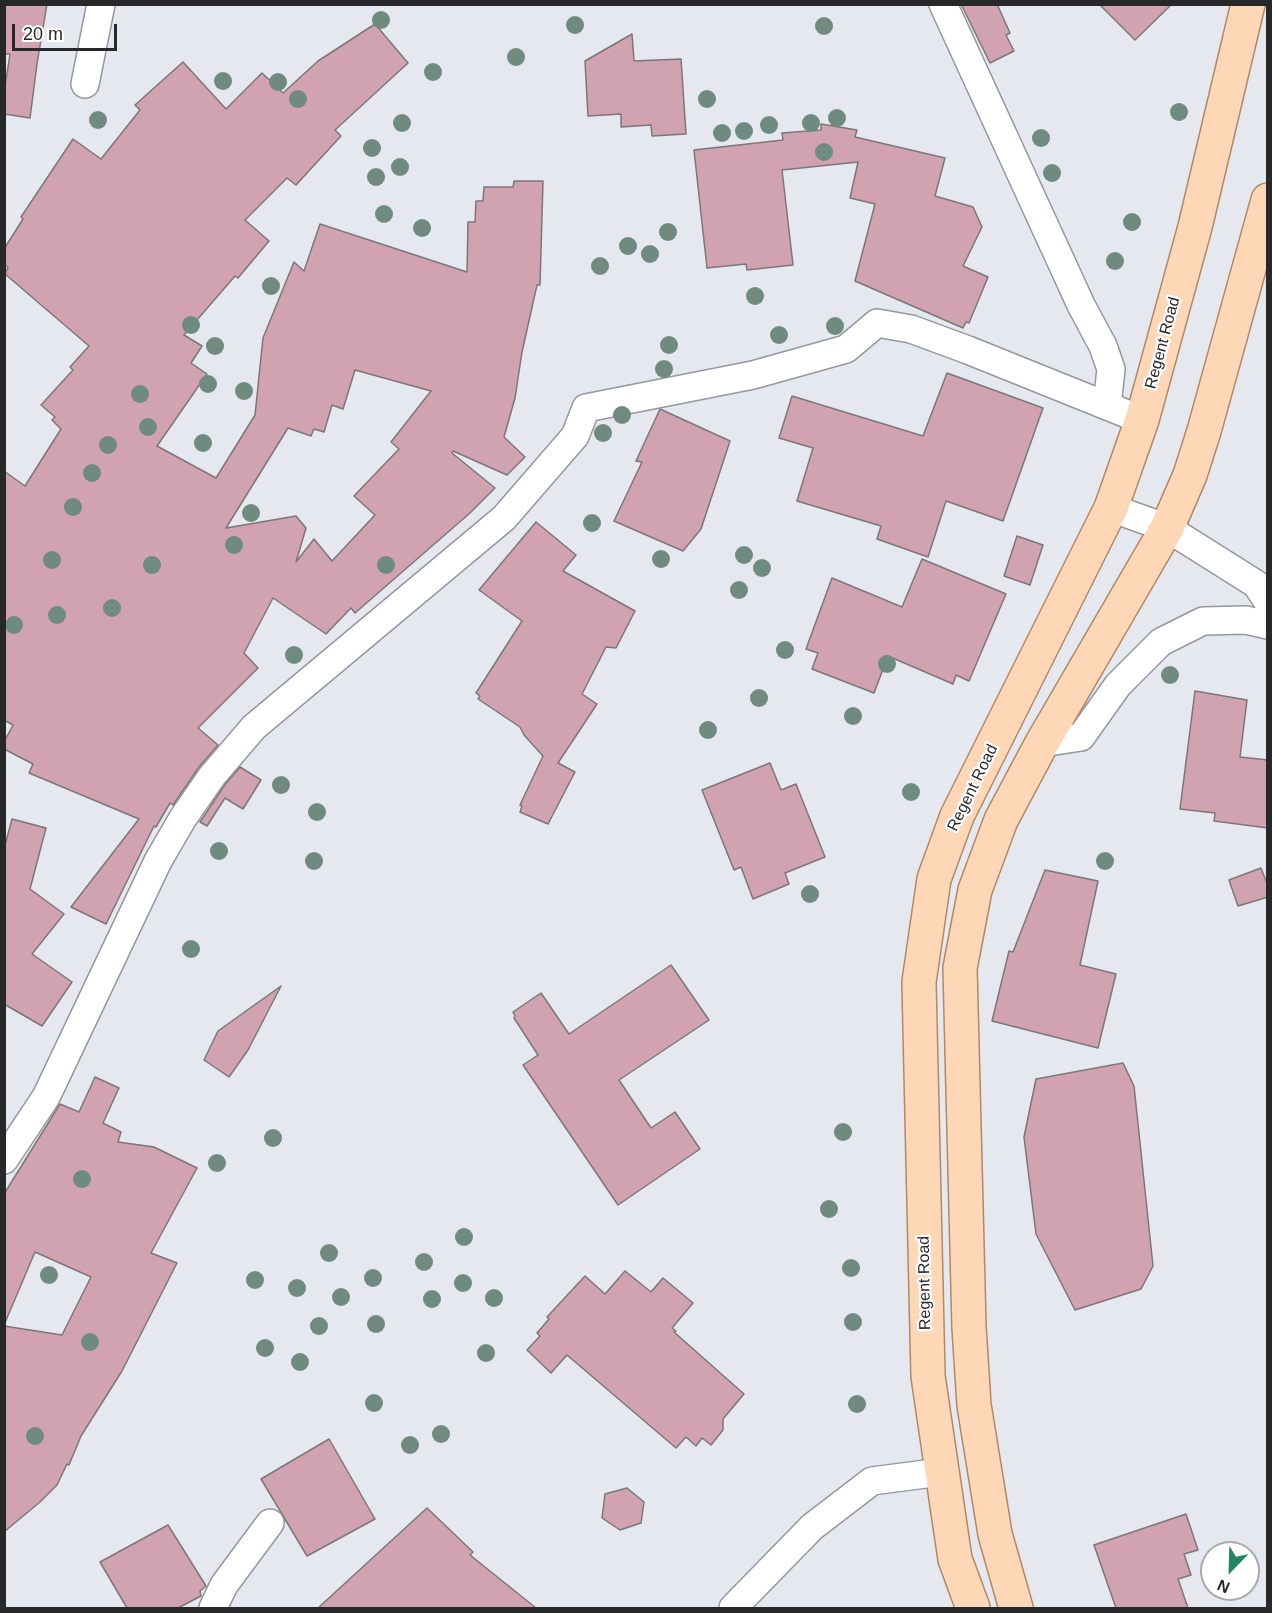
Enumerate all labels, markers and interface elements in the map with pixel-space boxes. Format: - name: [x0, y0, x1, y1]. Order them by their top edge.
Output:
- scale bar: [15, 12, 120, 50]
- text: 20 m: [23, 24, 63, 44]
- street label: Regent Road: [1142, 295, 1184, 391]
- street label: Regent Road: [944, 741, 1002, 835]
- street label: Regent Road: [915, 1236, 935, 1330]
- north arrow: [1200, 1541, 1260, 1601]
- text: N: [1215, 1576, 1232, 1596]

